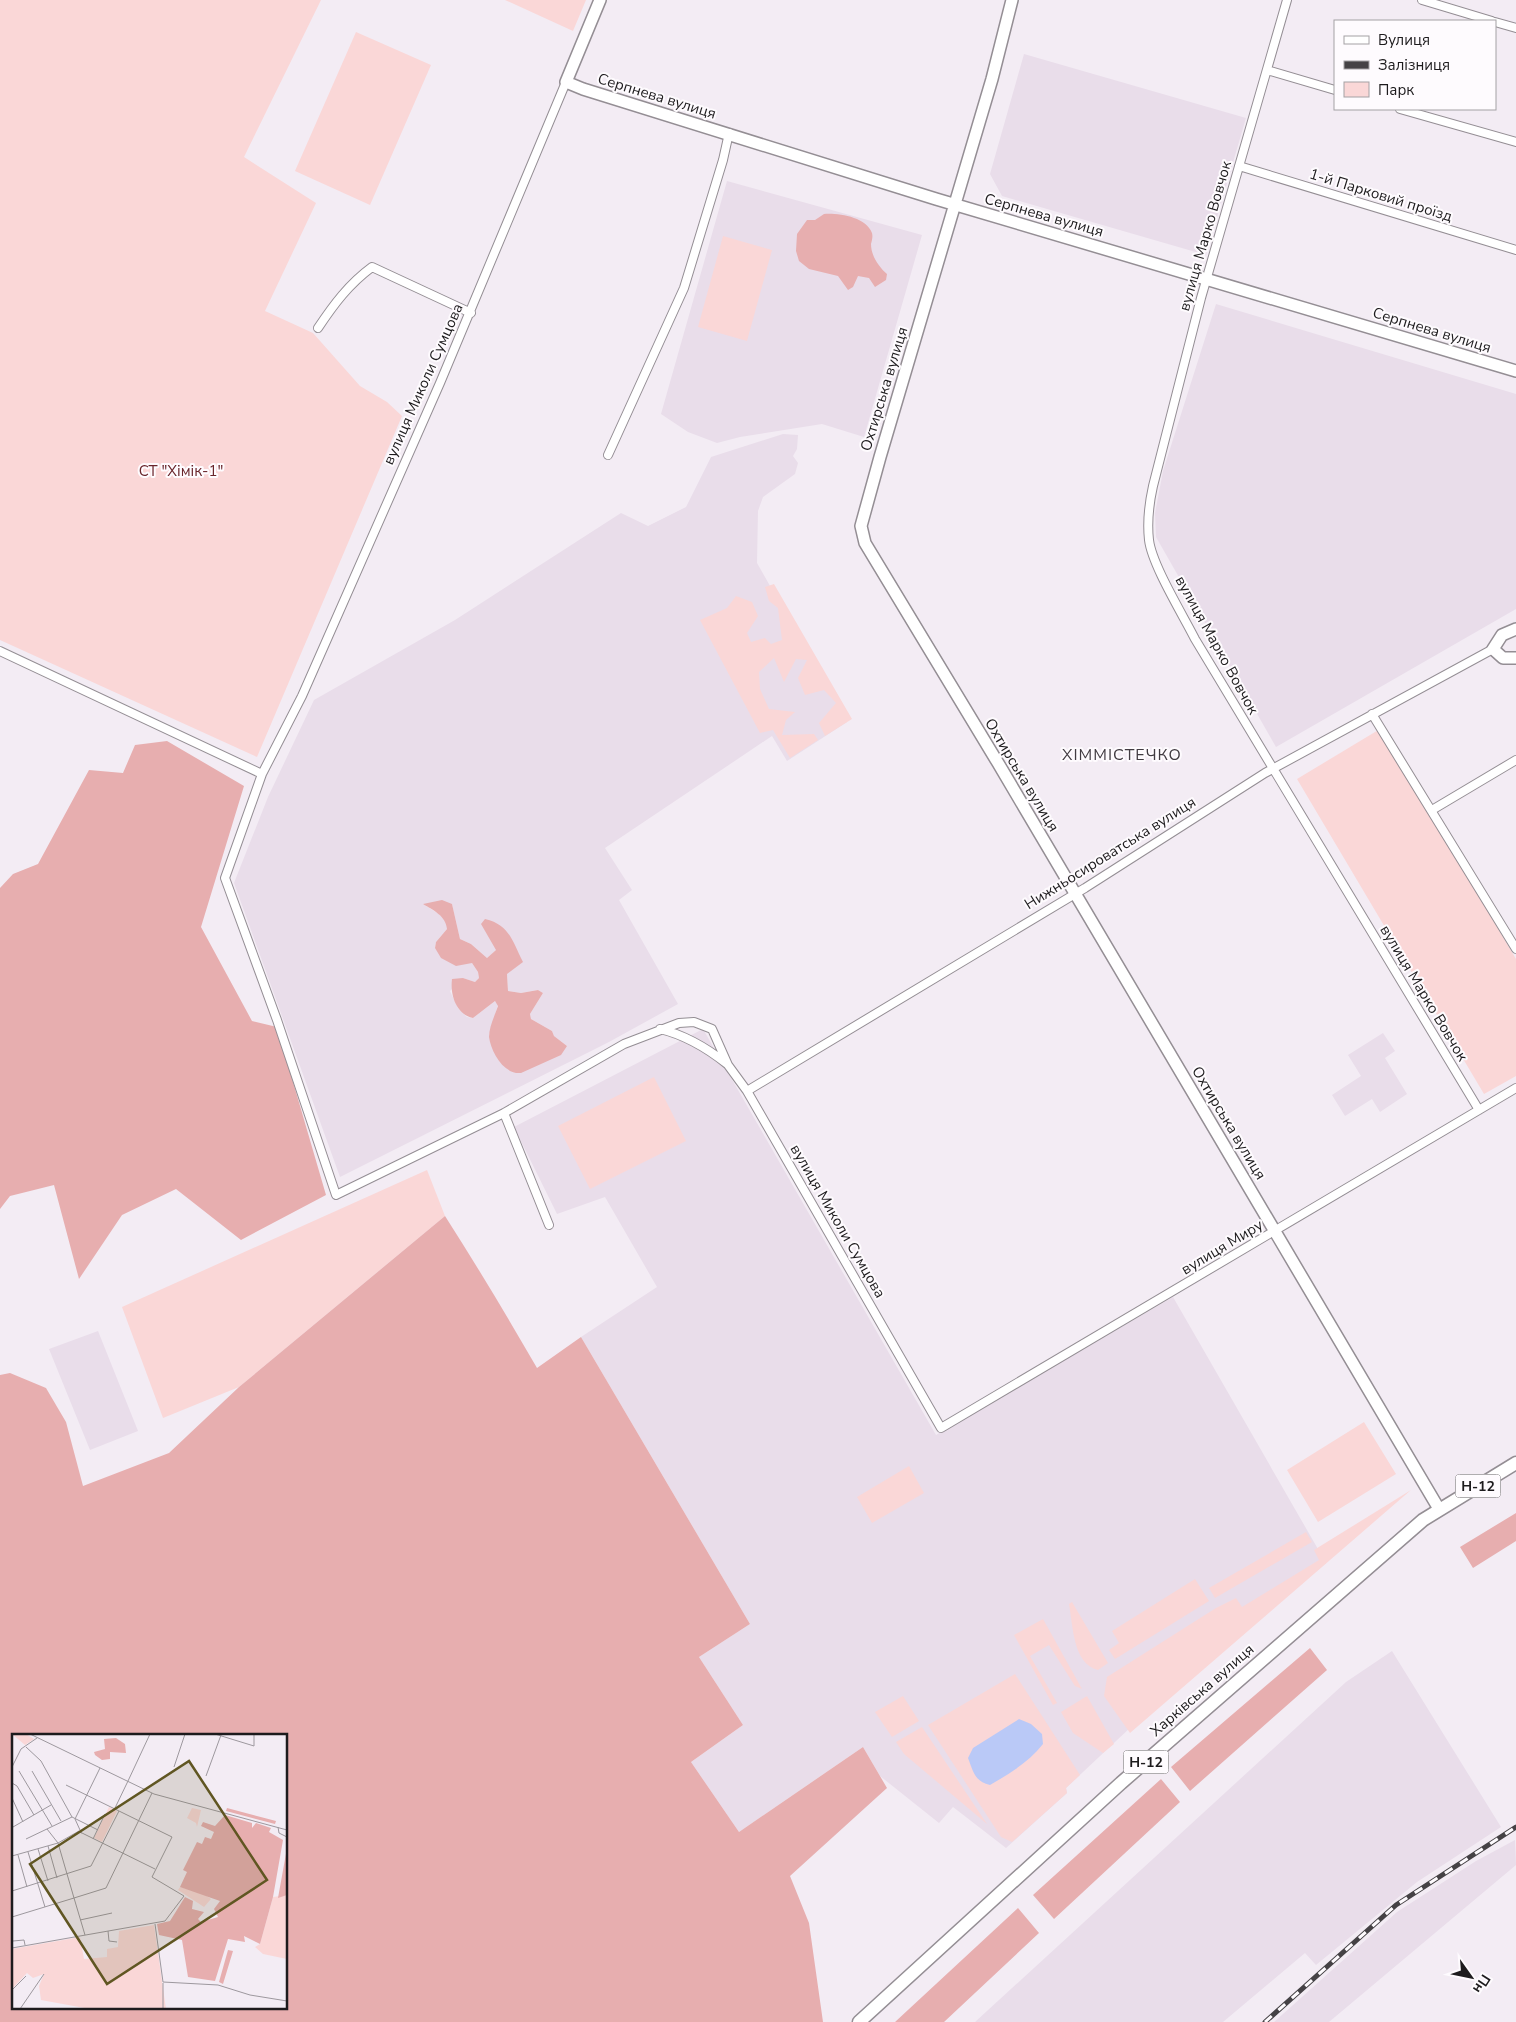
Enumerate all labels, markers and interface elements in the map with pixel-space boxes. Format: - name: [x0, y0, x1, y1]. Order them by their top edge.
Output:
- legend: [1334, 20, 1496, 110]
- text: Вулиця: [1378, 30, 1430, 50]
- text: Залізниця: [1378, 55, 1450, 75]
- street label: Серпнева вулиця: [595, 68, 719, 124]
- text: Парк: [1378, 80, 1414, 100]
- street label: вулиця Марко Вовчок: [1174, 158, 1236, 313]
- street label: 1-й Парковий проїзд: [1307, 164, 1455, 226]
- street label: Серпнева вулиця: [982, 188, 1106, 242]
- street label: вулиця Миколи Сумцова: [378, 300, 468, 468]
- street label: Серпнева вулиця: [1370, 302, 1494, 358]
- street label: Охтирська вулиця: [856, 324, 912, 454]
- park label: СТ "Хімік-1": [139, 461, 223, 481]
- street label: вулиця Марко Вовчок: [1171, 572, 1263, 718]
- street label: Охтирська вулиця: [980, 715, 1064, 835]
- district label: ХІММІСТЕЧКО: [1062, 744, 1182, 766]
- street label: Нижньосироватська вулиця: [1021, 792, 1199, 914]
- street label: вулиця Марко Вовчок: [1375, 921, 1473, 1065]
- street label: Охтирська вулиця: [1187, 1063, 1271, 1183]
- street label: вулиця Миколи Сумцова: [786, 1141, 890, 1301]
- street label: вулиця Миру: [1177, 1215, 1267, 1279]
- road number: Н-12: [1456, 1474, 1500, 1498]
- street label: Харківська вулиця: [1146, 1639, 1258, 1741]
- inset map: [12, 1734, 288, 2010]
- road number: Н-12: [1124, 1750, 1168, 1774]
- north arrow: [1446, 1952, 1496, 2002]
- text: Пн: [1468, 1971, 1495, 1997]

